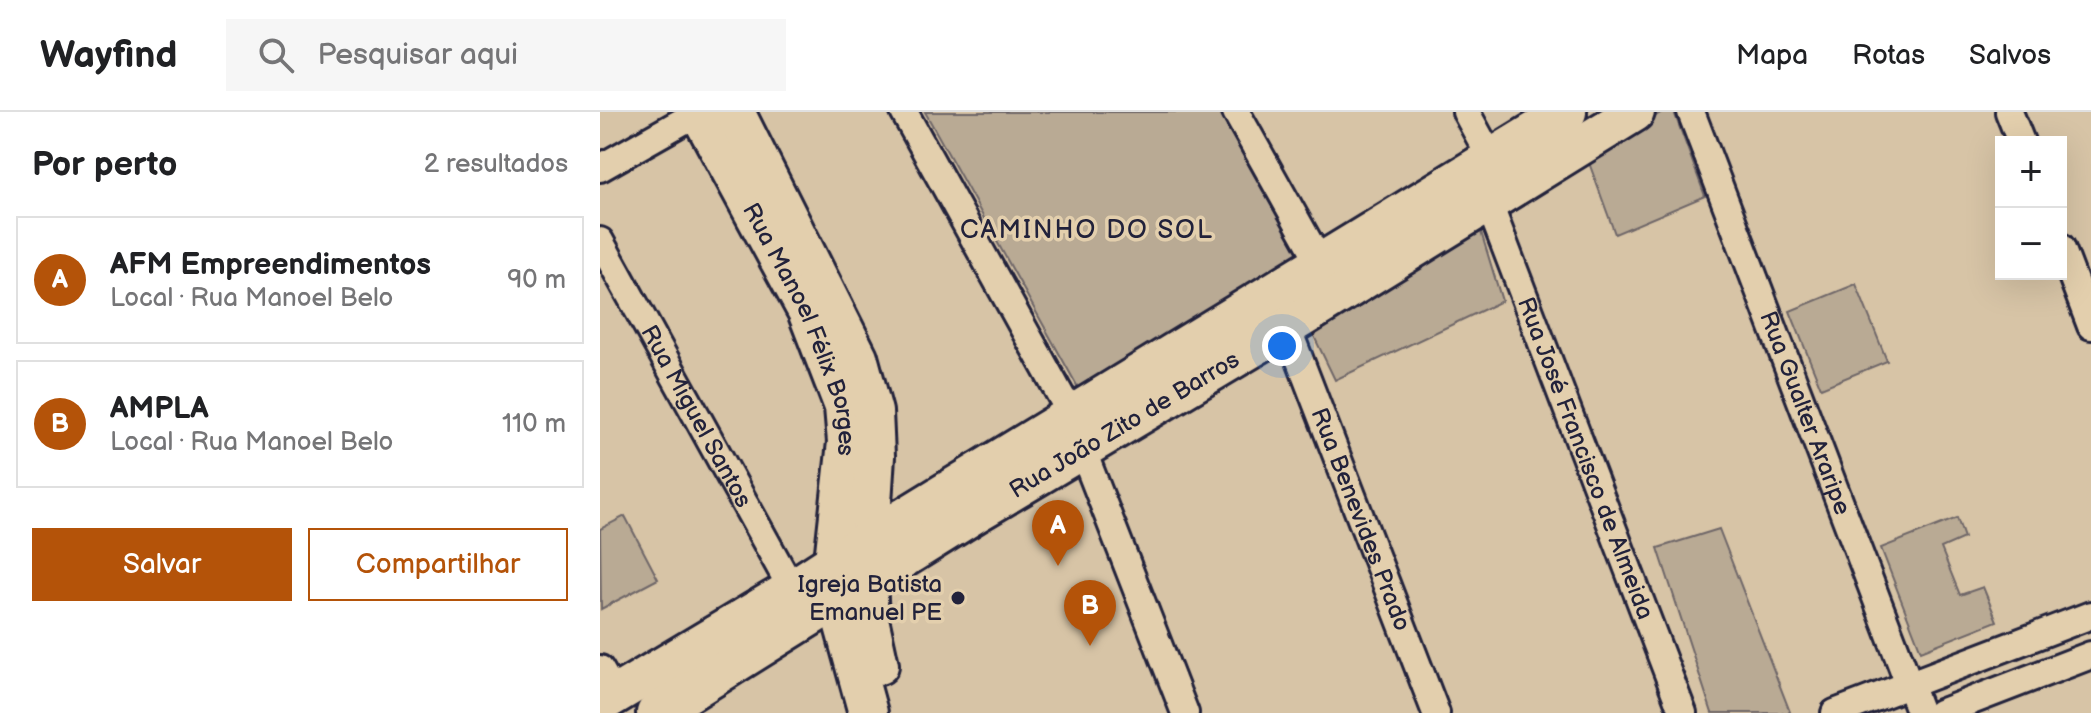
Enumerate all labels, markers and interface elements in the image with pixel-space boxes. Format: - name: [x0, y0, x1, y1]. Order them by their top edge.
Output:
- search box: [226, 19, 786, 91]
- text: Wayfind: [40, 33, 178, 78]
- icon: search: [254, 33, 298, 77]
- text: Pesquisar aqui: [318, 37, 518, 73]
- text: Mapa: [1736, 39, 1808, 72]
- text: Rotas: [1852, 39, 1925, 72]
- text: Salvos: [1969, 39, 2051, 72]
- map controls: [1995, 136, 2067, 280]
- button: +: [1995, 136, 2067, 208]
- text: Por perto: [32, 144, 177, 185]
- text: 2 resultados: [424, 149, 568, 180]
- street label: Rua Manoel Félix Borges: [737, 198, 862, 458]
- button: −: [1995, 208, 2067, 280]
- district label: CAMINHO DO SOL: [960, 215, 1214, 246]
- text: AFM Empreendimentos: [110, 247, 431, 283]
- text: A: [52, 265, 68, 296]
- text: 90 m: [507, 265, 566, 296]
- text: Local · Rua Manoel Belo: [110, 283, 393, 314]
- street label: Rua José Francisco de Almeida: [1511, 293, 1660, 623]
- street label: Rua Gualter Araripe: [1754, 307, 1858, 519]
- street label: Rua Miguel Santos: [635, 320, 759, 512]
- your location: [1262, 326, 1302, 366]
- street label: Rua João Zito de Barros: [1004, 344, 1245, 504]
- text: AMPLA: [110, 391, 209, 427]
- street label: Rua Benevides Prado: [1305, 404, 1417, 635]
- text: B: [51, 409, 69, 440]
- text: 110 m: [502, 409, 566, 440]
- text: Local · Rua Manoel Belo: [110, 427, 393, 458]
- pin: A: [1032, 500, 1084, 566]
- button: Salvar: [32, 528, 292, 601]
- button: Compartilhar: [308, 528, 568, 601]
- place label: Igreja Batista Emanuel PE: [797, 570, 942, 627]
- pin: B: [1064, 580, 1116, 646]
- marker: Igreja Batista Emanuel PE: [949, 589, 967, 607]

